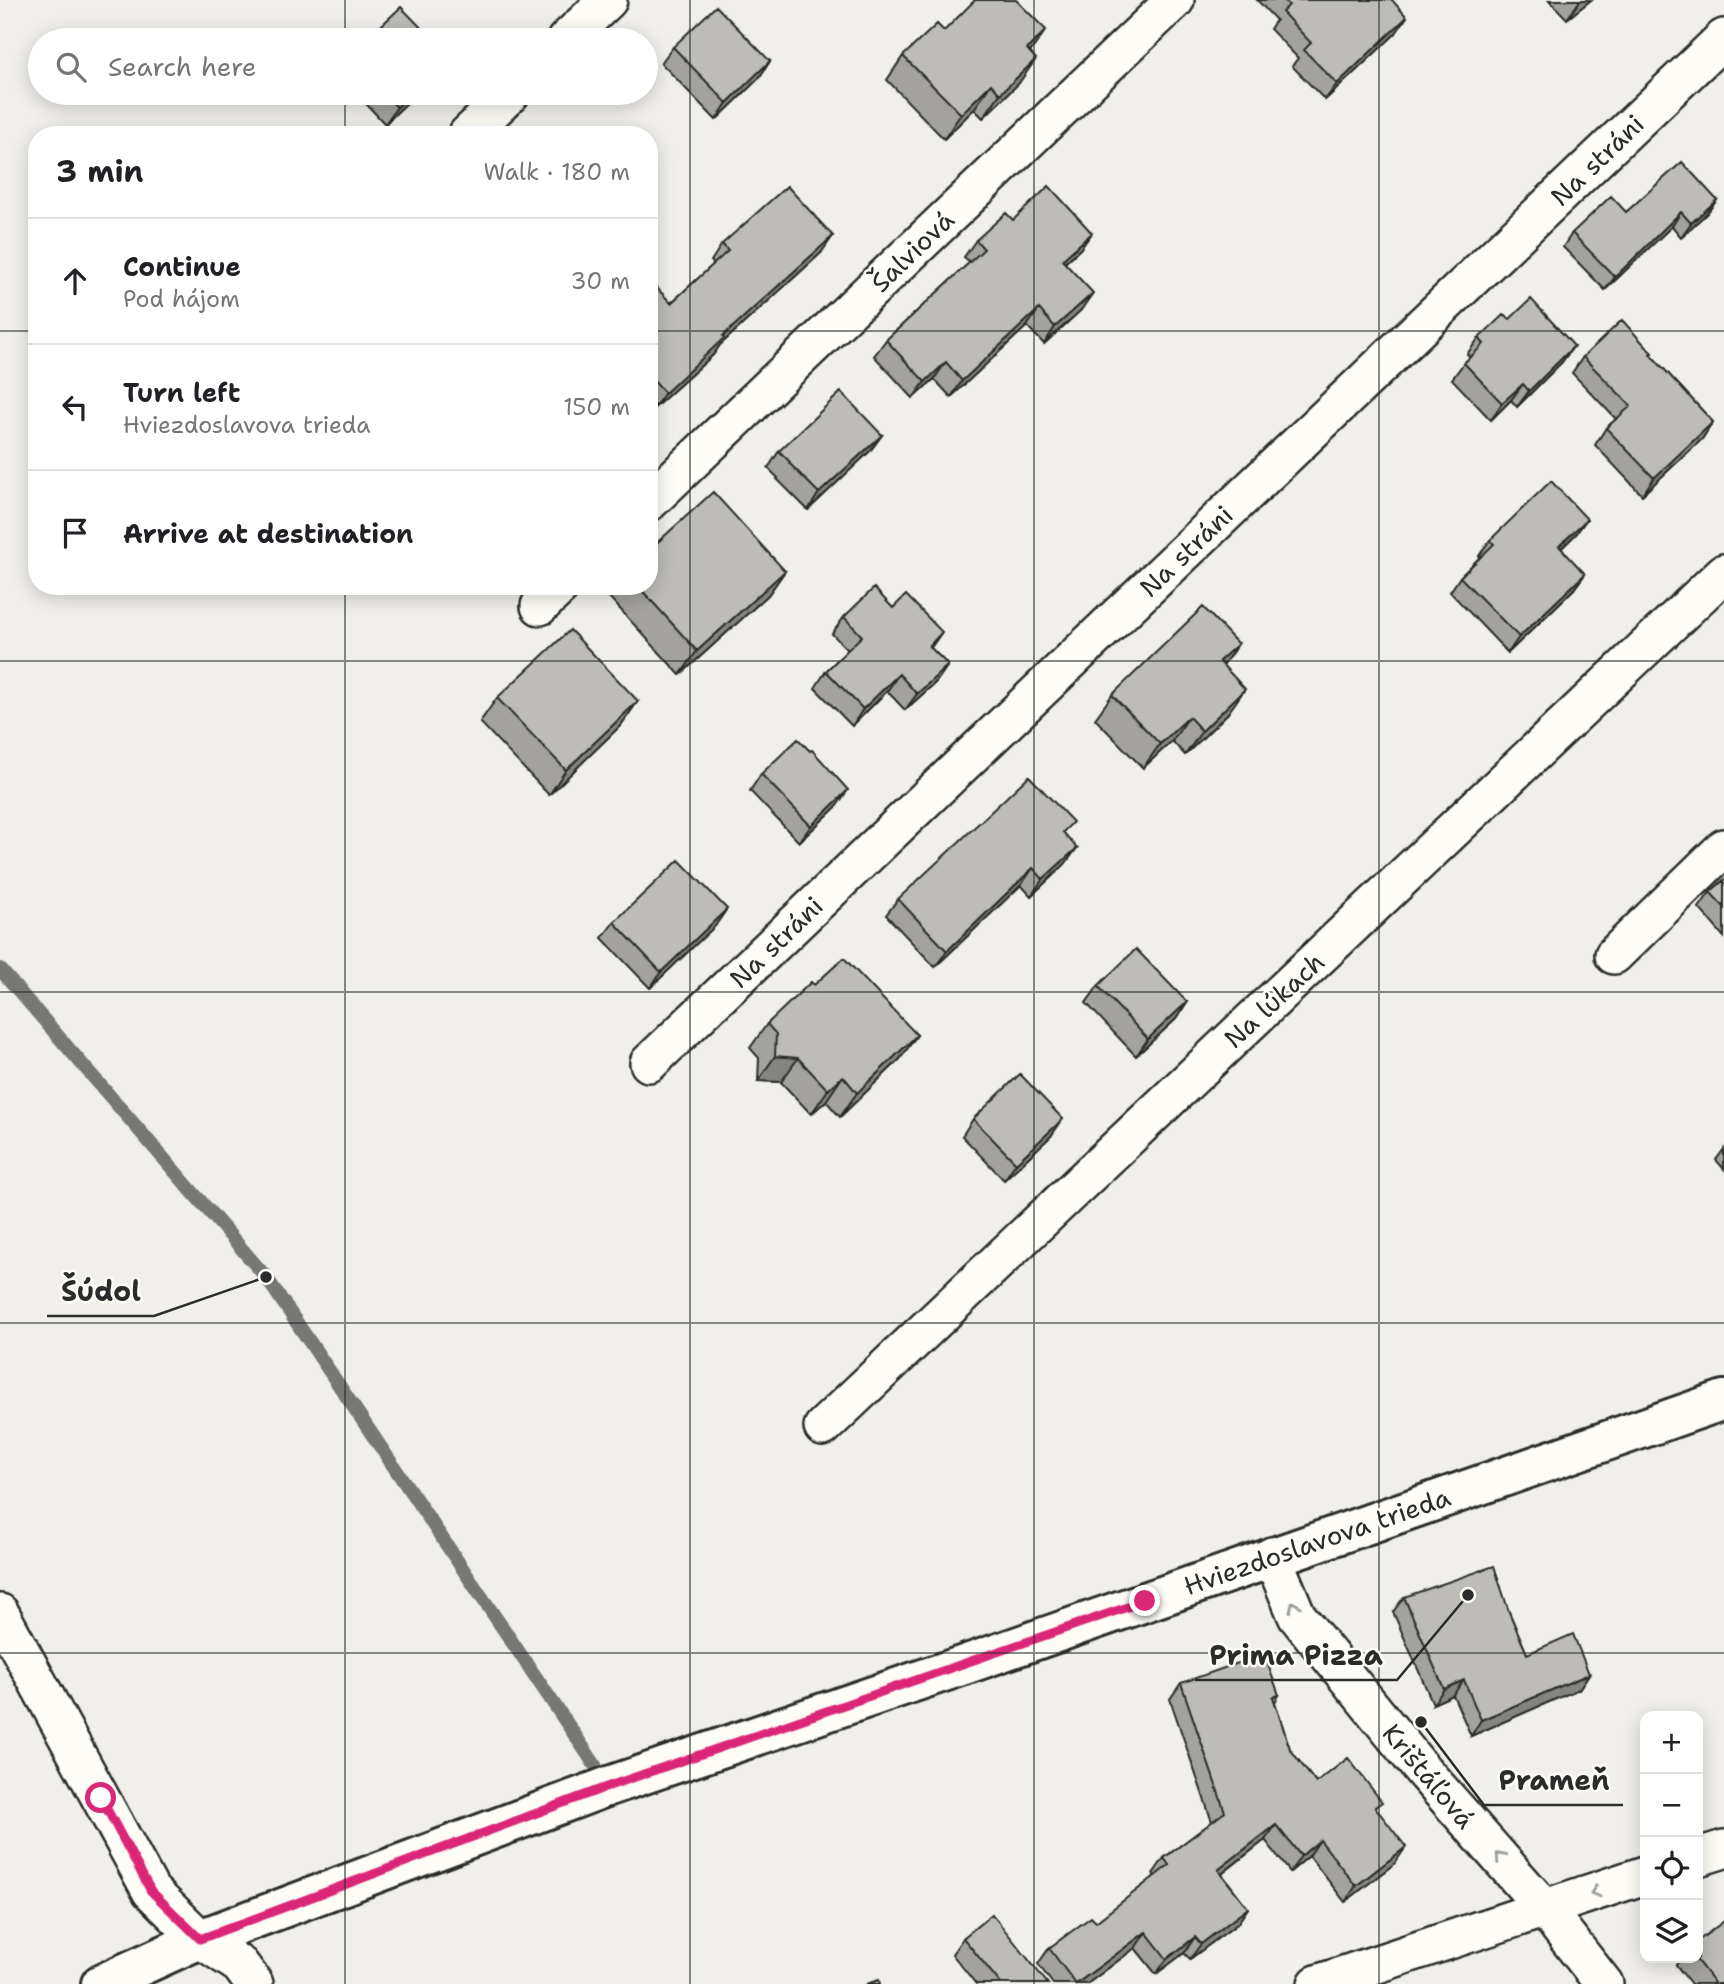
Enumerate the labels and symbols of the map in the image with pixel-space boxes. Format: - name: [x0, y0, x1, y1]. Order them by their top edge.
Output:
- street label: Na stráni: [1543, 107, 1651, 213]
- street label: Šalviová: [863, 203, 961, 299]
- street label: Na stráni: [1132, 498, 1240, 604]
- street label: Na stráni: [722, 889, 830, 995]
- street label: Na lúkach: [1216, 944, 1332, 1056]
- callout: Šúdol: [47, 1267, 154, 1316]
- text: Šúdol: [61, 1272, 141, 1310]
- street label: Hviezdoslavova trieda: [1179, 1479, 1455, 1603]
- route end: [1129, 1585, 1160, 1616]
- one-way arrow: [1288, 1601, 1302, 1613]
- callout: Prima Pizza: [1195, 1631, 1397, 1680]
- text: Prima Pizza: [1209, 1636, 1383, 1674]
- street label: Krištáľová: [1375, 1716, 1483, 1836]
- callout: Prameň: [1484, 1756, 1623, 1805]
- text: Prameň: [1498, 1761, 1610, 1799]
- route start: [85, 1782, 116, 1813]
- one-way arrow: [1496, 1853, 1508, 1866]
- one-way arrow: [1589, 1883, 1601, 1898]

